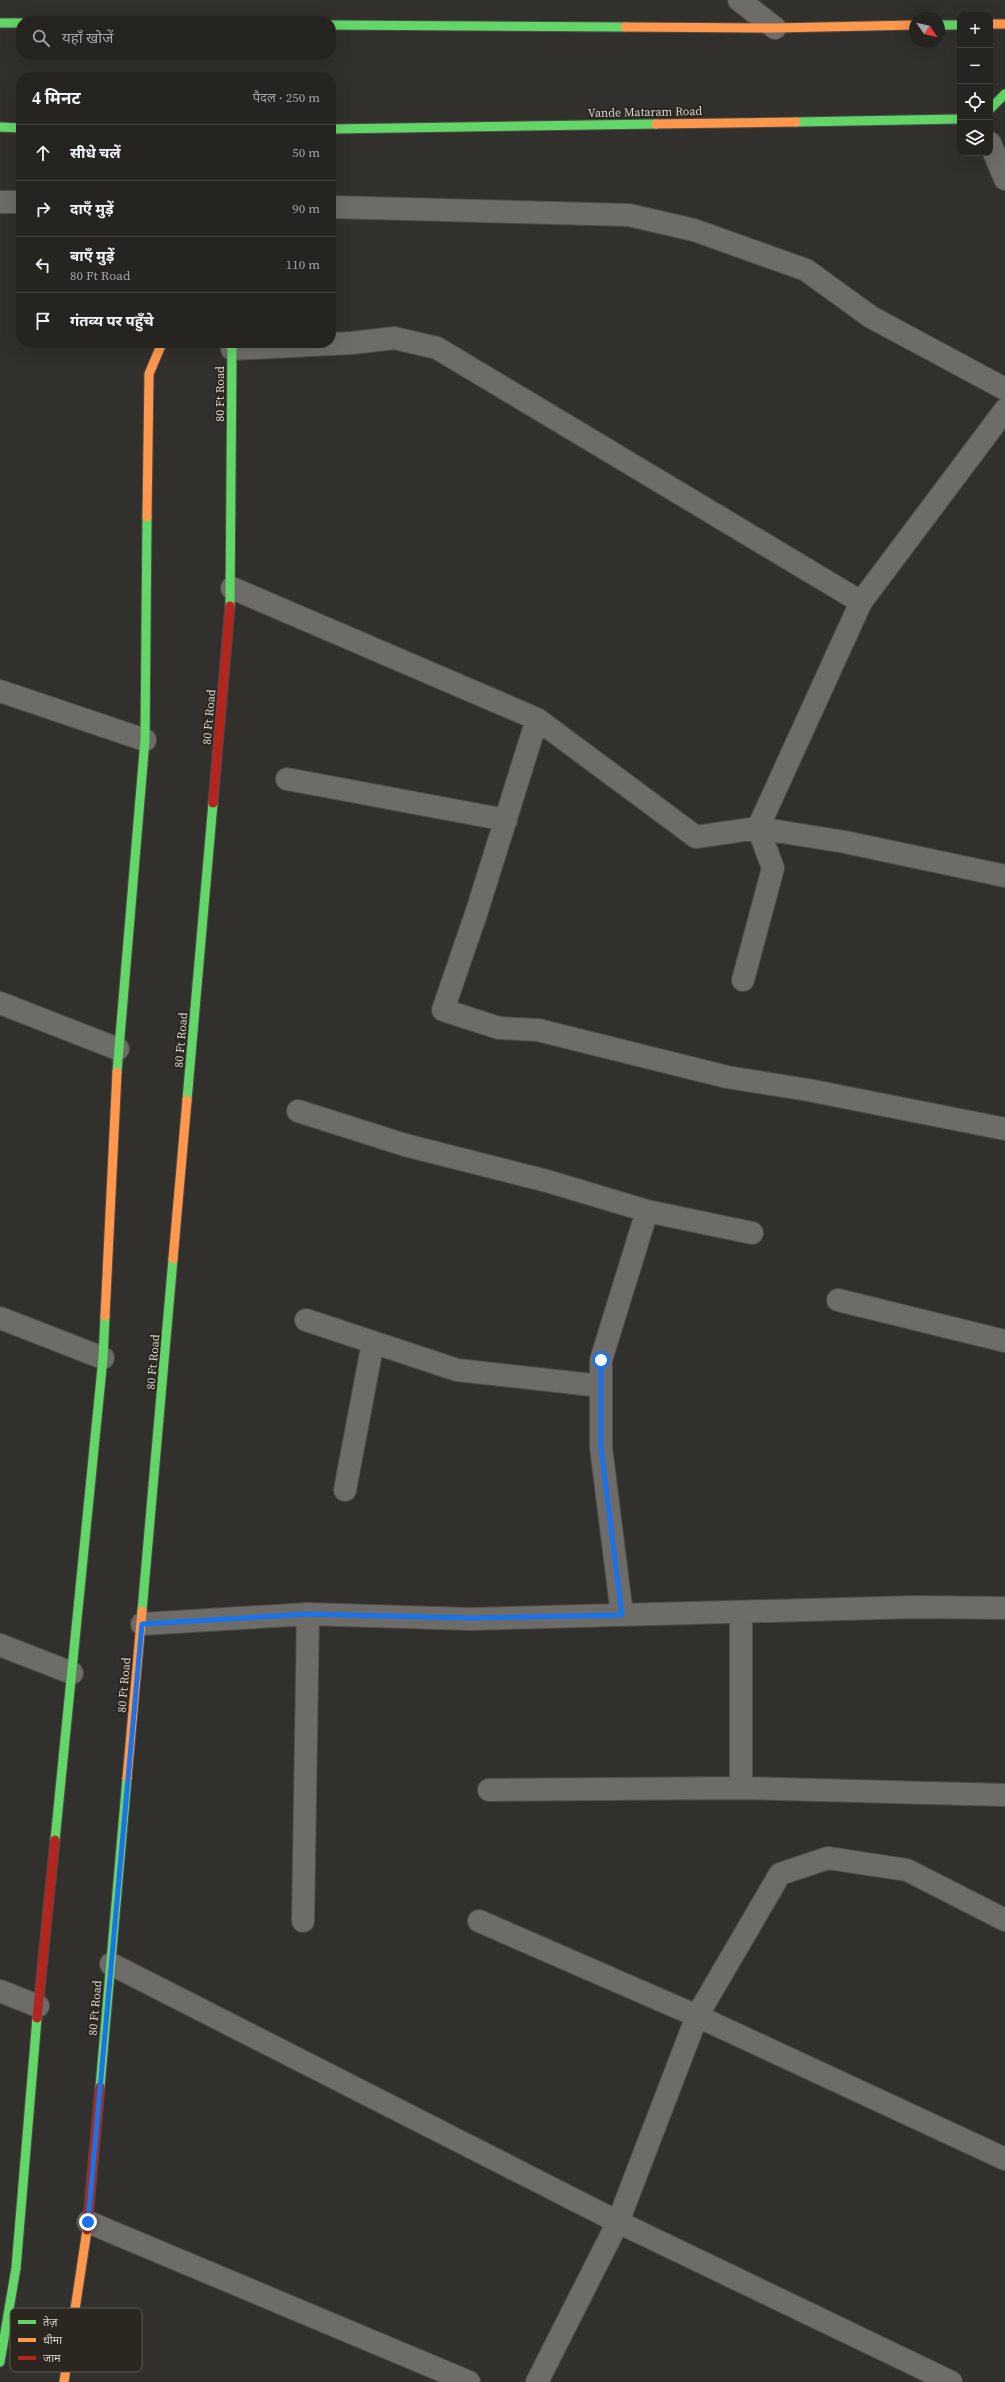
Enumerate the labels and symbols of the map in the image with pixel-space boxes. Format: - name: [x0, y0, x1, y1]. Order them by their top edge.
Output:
- north arrow: [909, 12, 945, 48]
- street label: Vande Mataram Road: [588, 103, 703, 121]
- street label: 80 Ft Road: [212, 366, 228, 422]
- street label: 80 Ft Road: [199, 688, 219, 745]
- street label: 80 Ft Road: [171, 1011, 191, 1068]
- street label: 80 Ft Road: [143, 1333, 163, 1390]
- route start: [592, 1351, 610, 1369]
- street label: 80 Ft Road: [114, 1656, 134, 1713]
- street label: 80 Ft Road: [85, 1979, 105, 2036]
- route end: [79, 2213, 97, 2231]
- legend: [10, 2308, 142, 2372]
- text: तेज़: [43, 2315, 58, 2330]
- text: धीमा: [43, 2333, 62, 2348]
- text: जाम: [43, 2351, 61, 2366]

